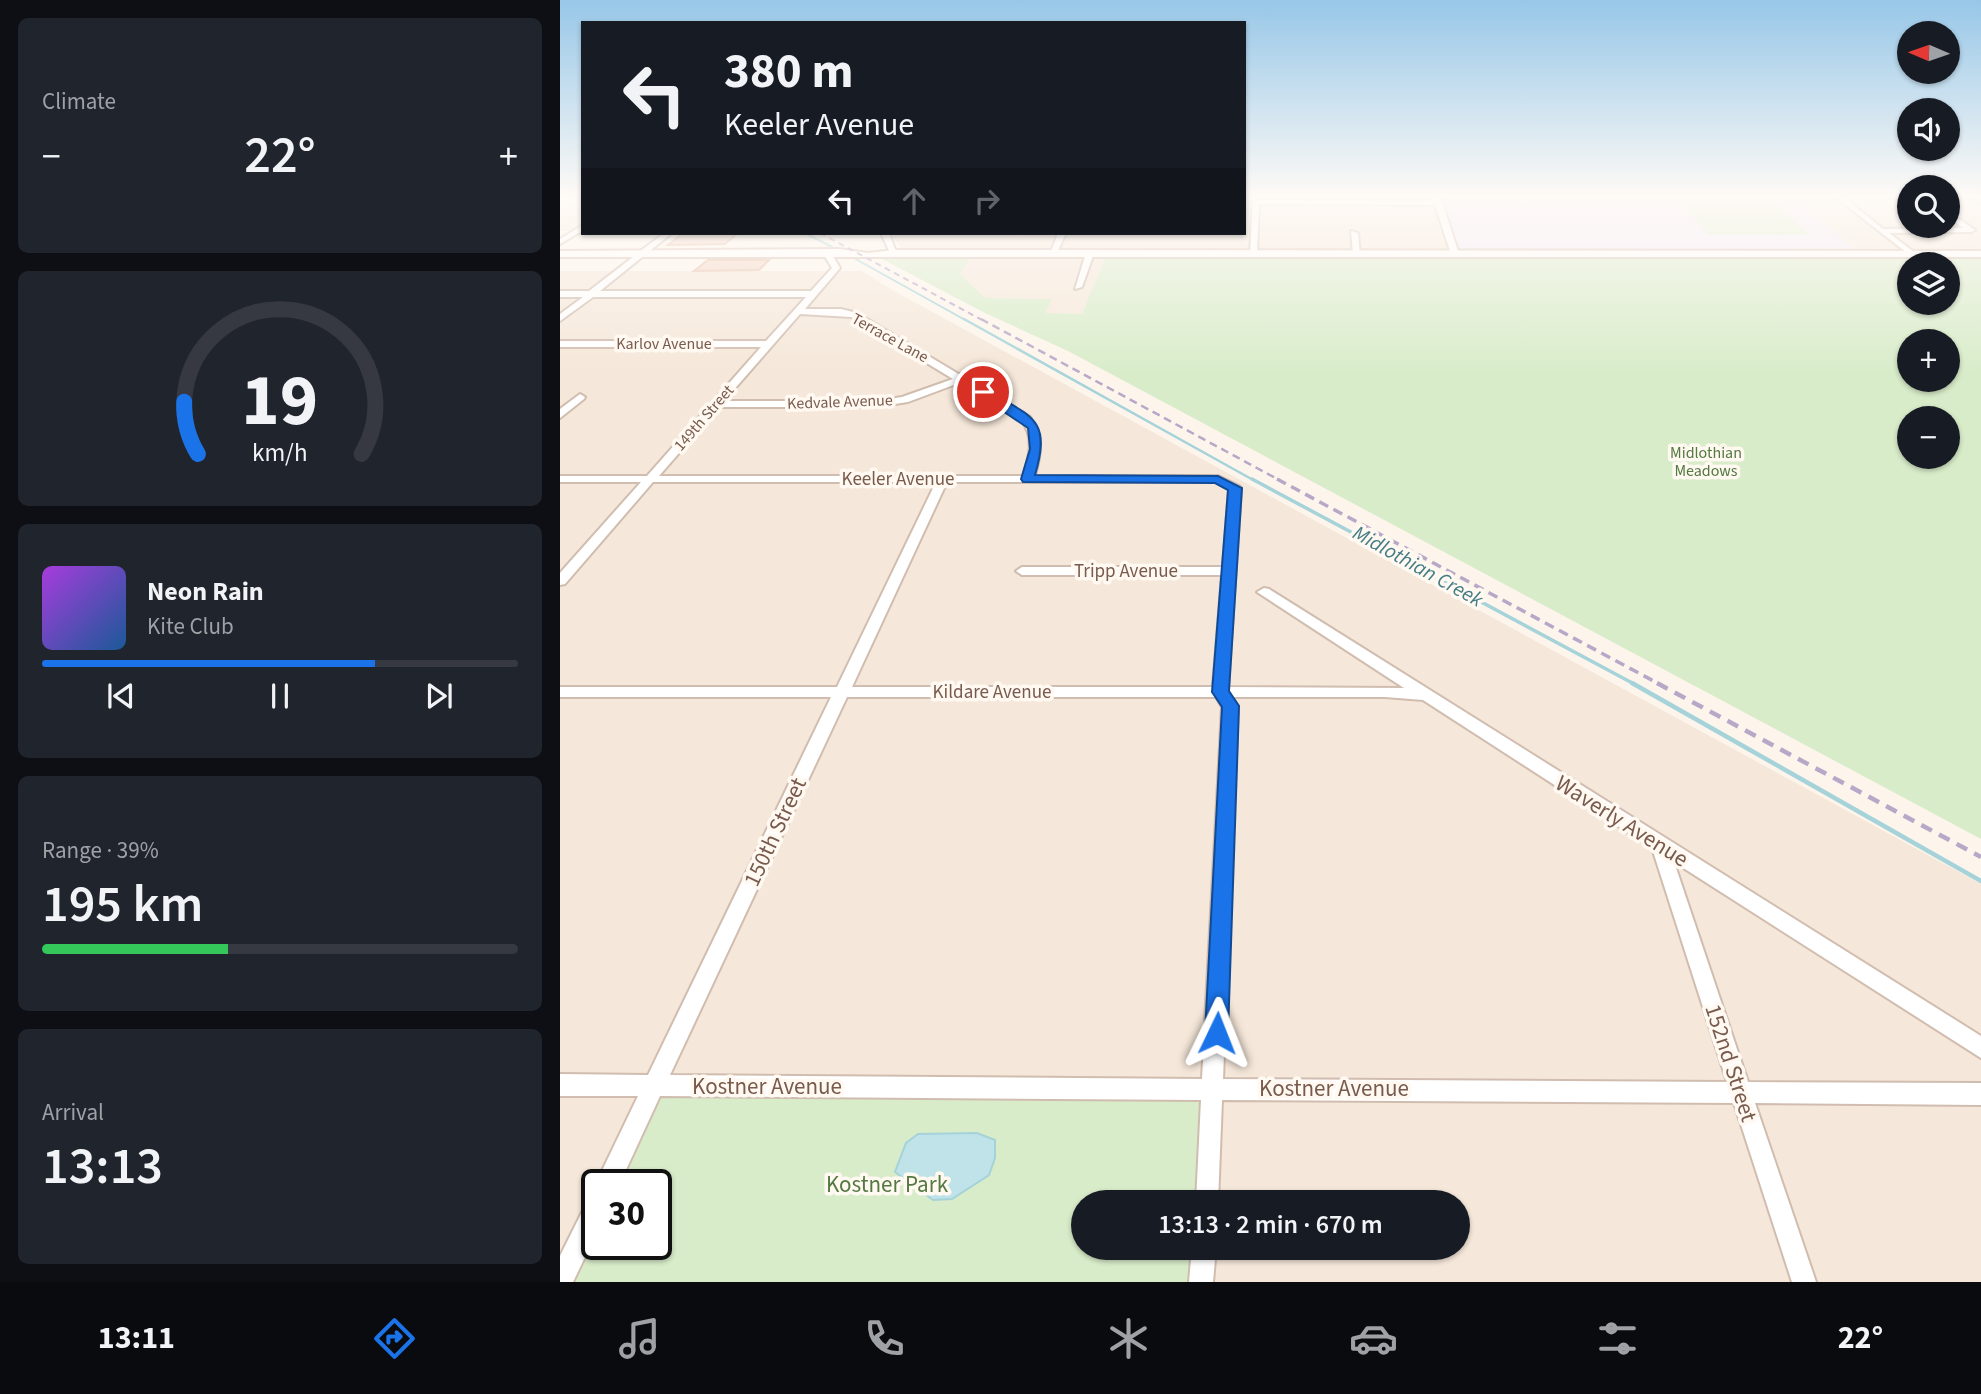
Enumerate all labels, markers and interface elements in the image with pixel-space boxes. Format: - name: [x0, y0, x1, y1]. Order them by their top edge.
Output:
- north arrow: [1897, 21, 1960, 84]
- map controls: [1897, 21, 1960, 469]
- text: 380 m: [724, 37, 853, 107]
- icon: left: [609, 49, 700, 140]
- text: Climate: [42, 85, 116, 118]
- button: sound: [1897, 98, 1960, 161]
- text: Keeler Avenue: [724, 102, 914, 148]
- text: 22°: [244, 119, 316, 193]
- text: −: [42, 130, 61, 184]
- text: +: [499, 130, 518, 184]
- button: search: [1897, 175, 1960, 238]
- icon: left: [822, 182, 860, 220]
- icon: ahead: [895, 182, 933, 220]
- icon: right: [968, 182, 1006, 220]
- button: layers: [1897, 252, 1960, 315]
- street label: Terrace Lane: [848, 308, 932, 368]
- button: +: [1897, 329, 1960, 392]
- street label: Karlov Avenue: [616, 333, 712, 355]
- text: 19: [242, 350, 318, 454]
- pin: [953, 362, 1013, 422]
- icon: arrive: [964, 373, 1002, 411]
- street label: 149th Street: [669, 380, 739, 456]
- street label: Kedvale Avenue: [787, 389, 893, 415]
- button: −: [1897, 406, 1960, 469]
- text: km/h: [252, 435, 308, 471]
- park label: Midlothian Meadows: [1670, 442, 1742, 482]
- street label: Keeler Avenue: [842, 466, 954, 493]
- water label: Midlothian Creek: [1347, 518, 1490, 615]
- street label: Tripp Avenue: [1074, 558, 1178, 585]
- text: Neon Rain: [147, 573, 264, 610]
- text: Kite Club: [147, 610, 234, 643]
- icon: previous: [102, 677, 140, 715]
- icon: pause: [261, 677, 299, 715]
- icon: next: [420, 677, 458, 715]
- street label: Kildare Avenue: [933, 679, 1051, 706]
- street label: Waverly Avenue: [1549, 767, 1695, 875]
- street label: 150th Street: [735, 772, 815, 892]
- text: Range · 39%: [42, 834, 159, 867]
- text: 195 km: [42, 868, 203, 942]
- position arrow: [1180, 996, 1254, 1070]
- street label: 152nd Street: [1696, 1000, 1766, 1126]
- street label: Kostner Avenue: [692, 1070, 842, 1103]
- street label: Kostner Avenue: [1259, 1072, 1409, 1105]
- text: Arrival: [42, 1096, 104, 1129]
- text: 13:13: [42, 1130, 163, 1204]
- park label: Kostner Park: [826, 1168, 949, 1201]
- speed limit sign: 30: [581, 1169, 672, 1260]
- text: 13:13 · 2 min · 670 m: [1158, 1206, 1383, 1243]
- icon: directions: [370, 1314, 419, 1363]
- icon: music: [615, 1314, 664, 1363]
- icon: phone: [860, 1314, 909, 1363]
- icon: climate: [1104, 1314, 1153, 1363]
- icon: car: [1349, 1314, 1398, 1363]
- icon: filters: [1593, 1314, 1642, 1363]
- text: 13:11: [98, 1315, 175, 1361]
- text: 22°: [1838, 1315, 1883, 1361]

